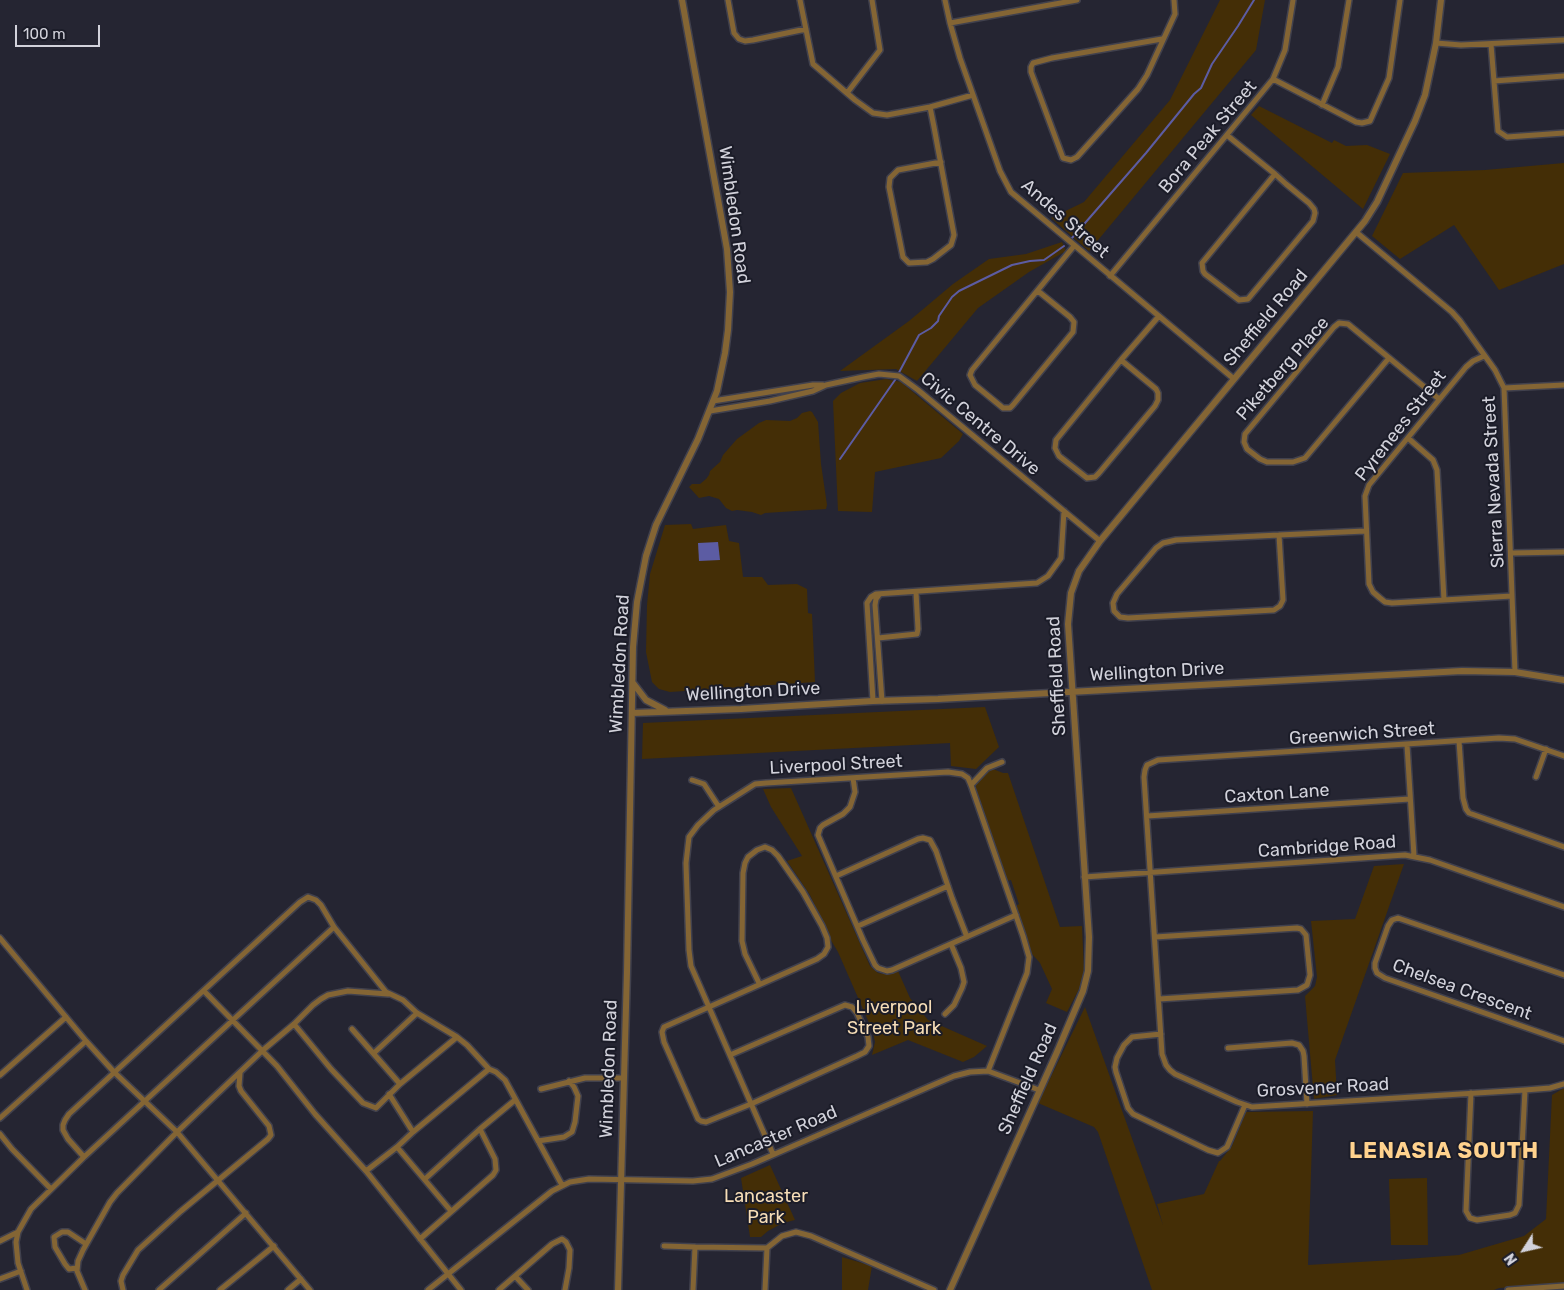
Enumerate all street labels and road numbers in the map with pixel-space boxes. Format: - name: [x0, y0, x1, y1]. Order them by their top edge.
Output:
- street label: Bora Peak Street: [1155, 76, 1261, 198]
- street label: Wimbledon Road: [714, 145, 754, 285]
- street label: Andes Street: [1017, 175, 1113, 263]
- street label: Sheffield Road: [1219, 265, 1313, 371]
- street label: Piketberg Place: [1232, 313, 1334, 425]
- street label: Pyrenees Street: [1351, 366, 1451, 486]
- street label: Civic Centre Drive: [916, 368, 1044, 480]
- street label: Sierra Nevada Street: [1479, 395, 1509, 569]
- street label: Wimbledon Road: [606, 594, 634, 734]
- street label: Sheffield Road: [1043, 616, 1071, 736]
- street label: Wellington Drive: [1089, 658, 1225, 686]
- street label: Wellington Drive: [685, 678, 821, 706]
- street label: Greenwich Street: [1288, 718, 1436, 750]
- street label: Liverpool Street: [769, 751, 903, 779]
- street label: Caxton Lane: [1224, 780, 1330, 808]
- street label: Cambridge Road: [1257, 831, 1397, 863]
- street label: Chelsea Crescent: [1389, 955, 1535, 1025]
- street label: Wimbledon Road: [596, 999, 622, 1139]
- street label: Sheffield Road: [994, 1020, 1062, 1138]
- street label: Grosvener Road: [1256, 1074, 1390, 1102]
- street label: Lancaster Road: [711, 1101, 841, 1173]

